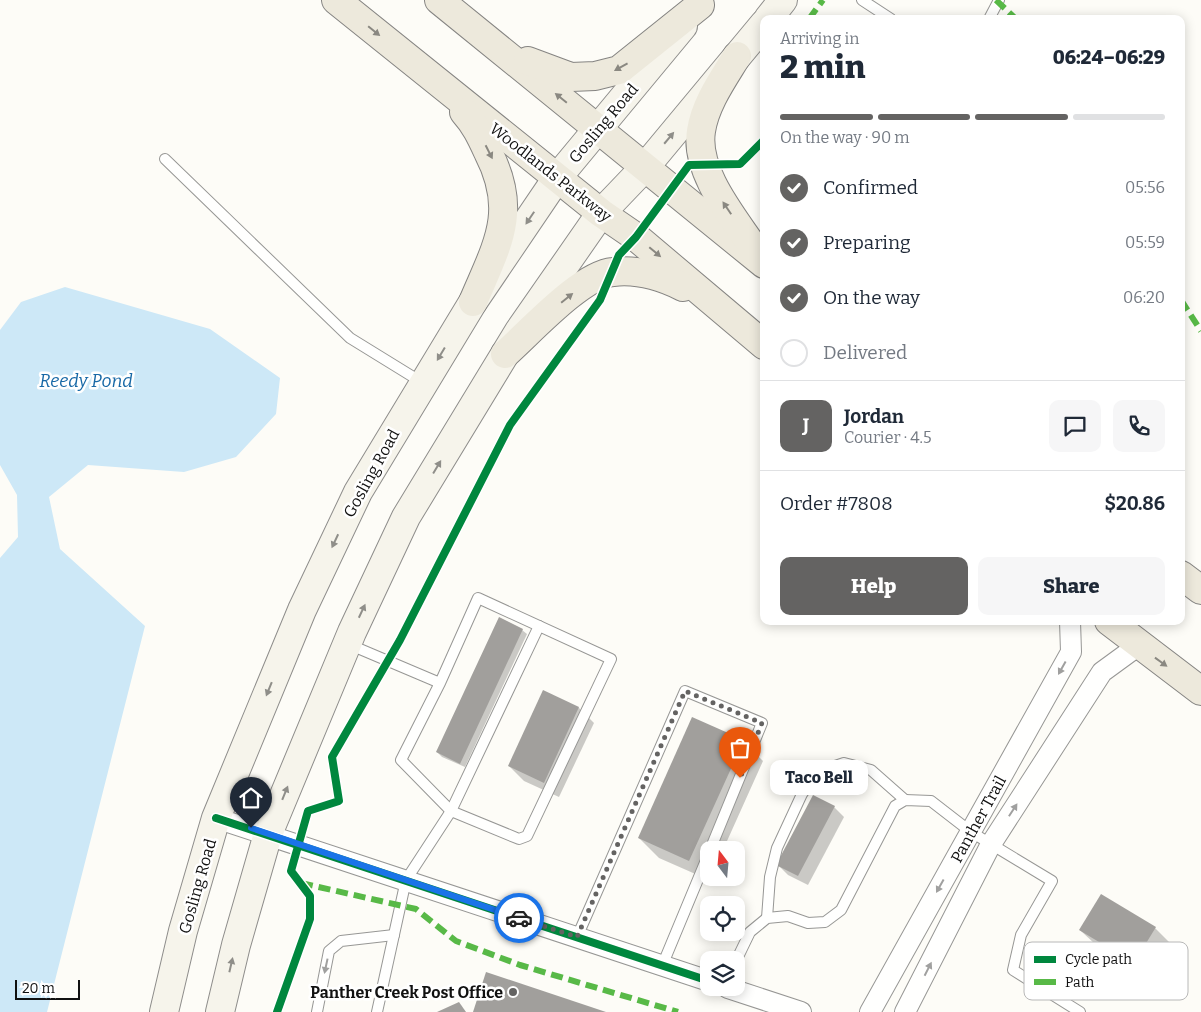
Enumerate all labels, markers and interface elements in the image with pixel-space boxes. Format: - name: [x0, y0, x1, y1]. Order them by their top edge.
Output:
- one-way arrow: [367, 25, 380, 36]
- text: Arriving in: [780, 29, 859, 48]
- text: 06:24–06:29: [1053, 46, 1165, 69]
- text: 2 min: [780, 48, 866, 86]
- one-way arrow: [613, 63, 628, 71]
- street label: Gosling Road: [565, 79, 642, 167]
- one-way arrow: [555, 93, 568, 104]
- street label: Woodlands Parkway: [486, 119, 616, 226]
- text: On the way · 90 m: [780, 128, 910, 147]
- one-way arrow: [664, 132, 675, 145]
- one-way arrow: [485, 145, 493, 159]
- icon: check: [780, 174, 808, 202]
- text: Confirmed: [823, 176, 918, 199]
- text: 05:56: [1125, 178, 1165, 197]
- one-way arrow: [722, 201, 732, 215]
- one-way arrow: [525, 211, 535, 225]
- icon: check: [780, 229, 808, 257]
- text: Preparing: [823, 231, 911, 254]
- text: 05:59: [1125, 233, 1165, 252]
- one-way arrow: [648, 247, 661, 258]
- icon: check: [780, 284, 808, 312]
- text: On the way: [823, 286, 920, 309]
- text: 06:20: [1123, 288, 1165, 307]
- one-way arrow: [560, 293, 573, 304]
- text: Delivered: [823, 341, 907, 364]
- one-way arrow: [437, 348, 446, 361]
- water label: Reedy Pond: [39, 370, 133, 392]
- button: chat: [1049, 400, 1101, 452]
- button: phone: [1113, 400, 1165, 452]
- text: Jordan: [844, 405, 904, 428]
- text: J: [803, 414, 809, 437]
- street label: Gosling Road: [339, 425, 404, 521]
- text: Courier · 4.5: [844, 428, 932, 447]
- one-way arrow: [432, 461, 441, 474]
- text: Order #7808: [780, 492, 893, 515]
- text: $20.86: [1104, 492, 1165, 515]
- one-way arrow: [331, 534, 339, 548]
- button: Help: [780, 557, 968, 615]
- button: Share: [978, 557, 1165, 615]
- one-way arrow: [358, 604, 366, 618]
- one-way arrow: [1154, 656, 1167, 667]
- one-way arrow: [1058, 661, 1067, 674]
- one-way arrow: [265, 682, 273, 697]
- pin: [719, 727, 761, 778]
- icon: bag: [726, 734, 754, 762]
- callout: Taco Bell: [770, 760, 868, 796]
- text: Taco Bell: [785, 768, 853, 787]
- street label: Panther Trail: [947, 772, 1010, 866]
- pin: [230, 777, 272, 828]
- icon: home: [237, 784, 265, 812]
- one-way arrow: [281, 785, 289, 800]
- one-way arrow: [1008, 804, 1018, 817]
- street label: Gosling Road: [175, 836, 220, 936]
- north arrow: [700, 841, 745, 886]
- map controls: [700, 841, 745, 996]
- one-way arrow: [936, 879, 945, 893]
- courier: [494, 893, 544, 943]
- button: locate: [700, 896, 745, 941]
- icon: car: [505, 904, 533, 932]
- legend: [1024, 942, 1188, 1000]
- button: layers: [700, 951, 745, 996]
- text: Cycle path: [1065, 951, 1132, 968]
- one-way arrow: [227, 957, 235, 972]
- one-way arrow: [322, 958, 330, 974]
- one-way arrow: [924, 961, 932, 976]
- text: Path: [1065, 974, 1095, 991]
- scale bar: [15, 977, 80, 1000]
- text: 20 m: [22, 980, 55, 997]
- place label: Panther Creek Post Office: [310, 983, 503, 1002]
- marker: Panther Creek Post Office: [507, 986, 519, 998]

